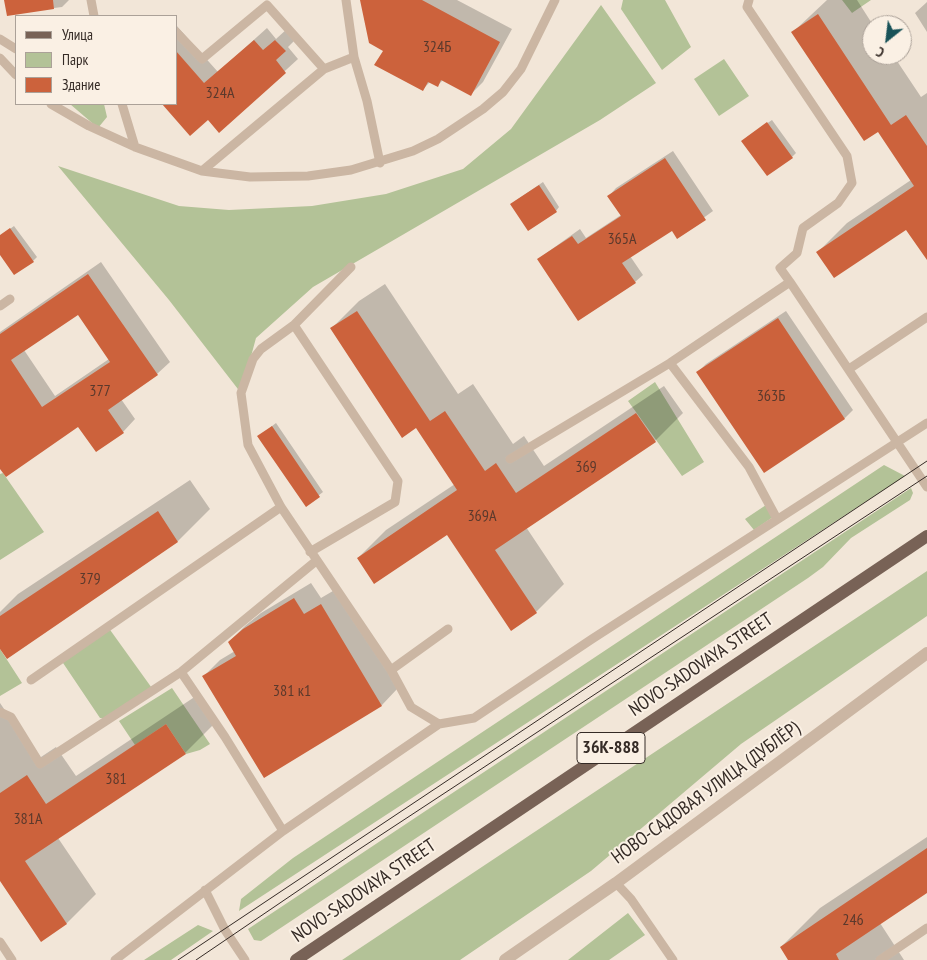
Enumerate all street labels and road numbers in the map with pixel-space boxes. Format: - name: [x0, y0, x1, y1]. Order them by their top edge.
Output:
- street label: NOVO-SADOVAYA STREET: [625, 608, 777, 722]
- street label: НОВО-САДОВАЯ УЛИЦА (ДУБЛЁР): [607, 717, 805, 869]
- road number: 36К-888: [577, 732, 645, 764]
- street label: NOVO-SADOVAYA STREET: [288, 834, 440, 948]

